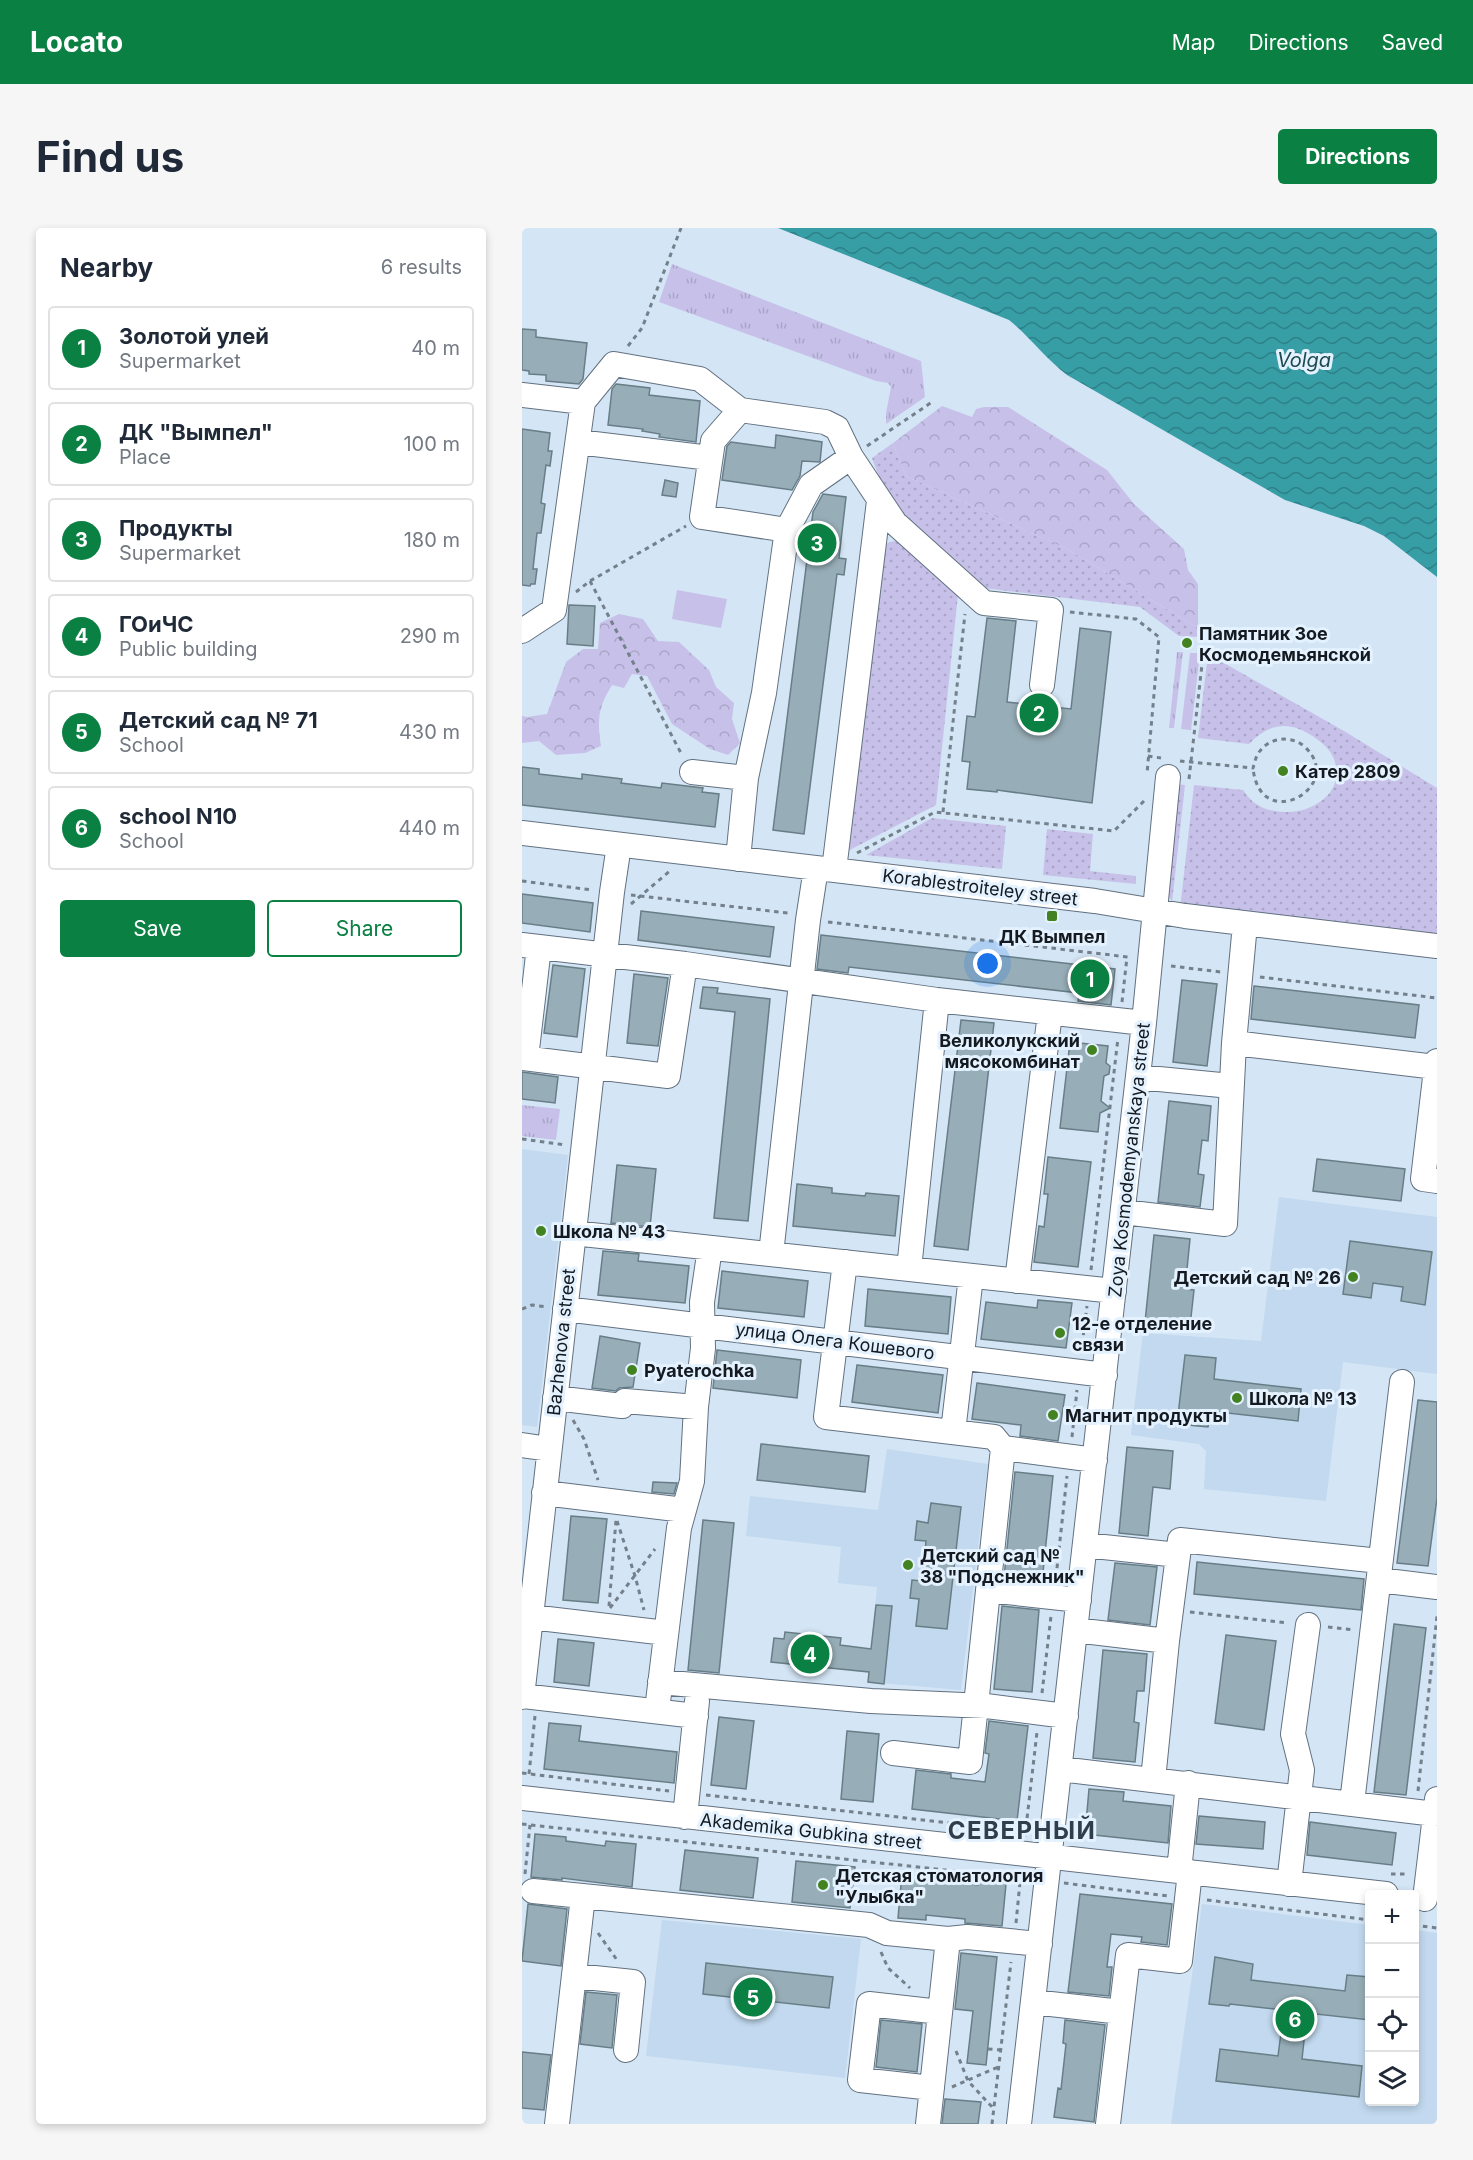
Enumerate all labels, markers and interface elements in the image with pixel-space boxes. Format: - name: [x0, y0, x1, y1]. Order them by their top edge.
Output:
- text: Locato: [30, 25, 123, 59]
- text: Map: [1172, 30, 1215, 55]
- text: Directions: [1248, 30, 1349, 55]
- text: Saved: [1382, 30, 1443, 55]
- button: Directions: [1278, 129, 1437, 184]
- text: Find us: [36, 131, 184, 182]
- text: Nearby: [60, 252, 153, 283]
- text: 6 results: [381, 255, 462, 279]
- text: Золотой улей: [119, 323, 269, 349]
- text: 1: [77, 336, 86, 360]
- text: 40 m: [411, 336, 460, 360]
- water label: Volga: [1277, 348, 1331, 372]
- text: Supermarket: [119, 349, 241, 373]
- text: ДК "Вымпел": [119, 419, 273, 445]
- text: 2: [75, 432, 88, 456]
- text: 100 m: [403, 432, 460, 456]
- text: Place: [119, 445, 171, 469]
- text: Продукты: [119, 515, 233, 541]
- pin: 3: [798, 520, 836, 566]
- text: 3: [75, 528, 88, 552]
- text: 180 m: [404, 528, 460, 552]
- text: Supermarket: [119, 541, 241, 565]
- text: ГОиЧС: [119, 611, 194, 637]
- place label: Памятник Зое Космодемьянской: [1199, 623, 1371, 665]
- text: 4: [75, 624, 88, 648]
- text: 290 m: [400, 624, 460, 648]
- marker: Памятник Зое Космодемьянской: [1180, 636, 1194, 650]
- text: Public building: [119, 637, 258, 661]
- pin: 2: [1020, 690, 1058, 736]
- text: Детский сад № 71: [119, 707, 318, 733]
- text: 5: [75, 720, 88, 744]
- text: 430 m: [399, 720, 460, 744]
- text: School: [119, 733, 184, 757]
- place label: Катер 2809: [1295, 761, 1400, 782]
- marker: Катер 2809: [1276, 764, 1290, 778]
- text: school N10: [119, 803, 237, 829]
- text: 6: [75, 816, 88, 840]
- text: 440 m: [398, 816, 460, 840]
- text: School: [119, 829, 184, 853]
- street label: Korablestroiteley street: [881, 865, 1079, 909]
- button: Save: [60, 900, 255, 957]
- button: Share: [267, 900, 462, 957]
- marker: ДК Вымпел: [1045, 909, 1059, 923]
- place label: ДК Вымпел: [999, 926, 1105, 947]
- your location: [973, 949, 1002, 978]
- pin: 1: [1070, 956, 1110, 1002]
- street label: Zoya Kosmodemyanskaya street: [1104, 1021, 1154, 1298]
- place label: Великолукский мясокомбинат: [939, 1030, 1080, 1072]
- marker: Великолукский мясокомбинат: [1085, 1043, 1099, 1057]
- place label: Школа № 43: [553, 1221, 665, 1242]
- marker: Школа № 43: [534, 1224, 548, 1238]
- street label: Bazhenova street: [543, 1267, 579, 1417]
- place label: Детский сад № 26: [1174, 1267, 1341, 1288]
- marker: Детский сад № 26: [1346, 1270, 1360, 1284]
- place label: 12-е отделение связи: [1072, 1313, 1212, 1355]
- street label: улица Олега Кошевого: [734, 1318, 936, 1364]
- marker: 12-е отделение связи: [1053, 1326, 1067, 1340]
- place label: Pyaterochka: [644, 1360, 755, 1381]
- marker: Pyaterochka: [625, 1363, 639, 1377]
- place label: Школа № 13: [1249, 1388, 1357, 1409]
- marker: Школа № 13: [1230, 1391, 1244, 1405]
- place label: Магнит продукты: [1065, 1405, 1227, 1426]
- marker: Магнит продукты: [1046, 1408, 1060, 1422]
- place label: Детский сад № 38 "Подснежник": [920, 1545, 1085, 1587]
- marker: Детский сад № 38 "Подснежник": [901, 1558, 915, 1572]
- pin: 4: [790, 1632, 830, 1676]
- street label: Akademika Gubkina street: [699, 1809, 923, 1853]
- district label: СЕВЕРНЫЙ: [948, 1815, 1096, 1845]
- place label: Детская стоматология "Улыбка": [835, 1865, 1043, 1907]
- marker: Детская стоматология "Улыбка": [816, 1878, 830, 1892]
- map controls: [1365, 1890, 1419, 2106]
- button: +: [1365, 1890, 1419, 1944]
- button: −: [1365, 1944, 1419, 1998]
- pin: 5: [734, 1974, 772, 2020]
- pin: 6: [1276, 1996, 1314, 2042]
- button: locate: [1365, 1998, 1419, 2052]
- button: layers: [1365, 2052, 1419, 2106]

